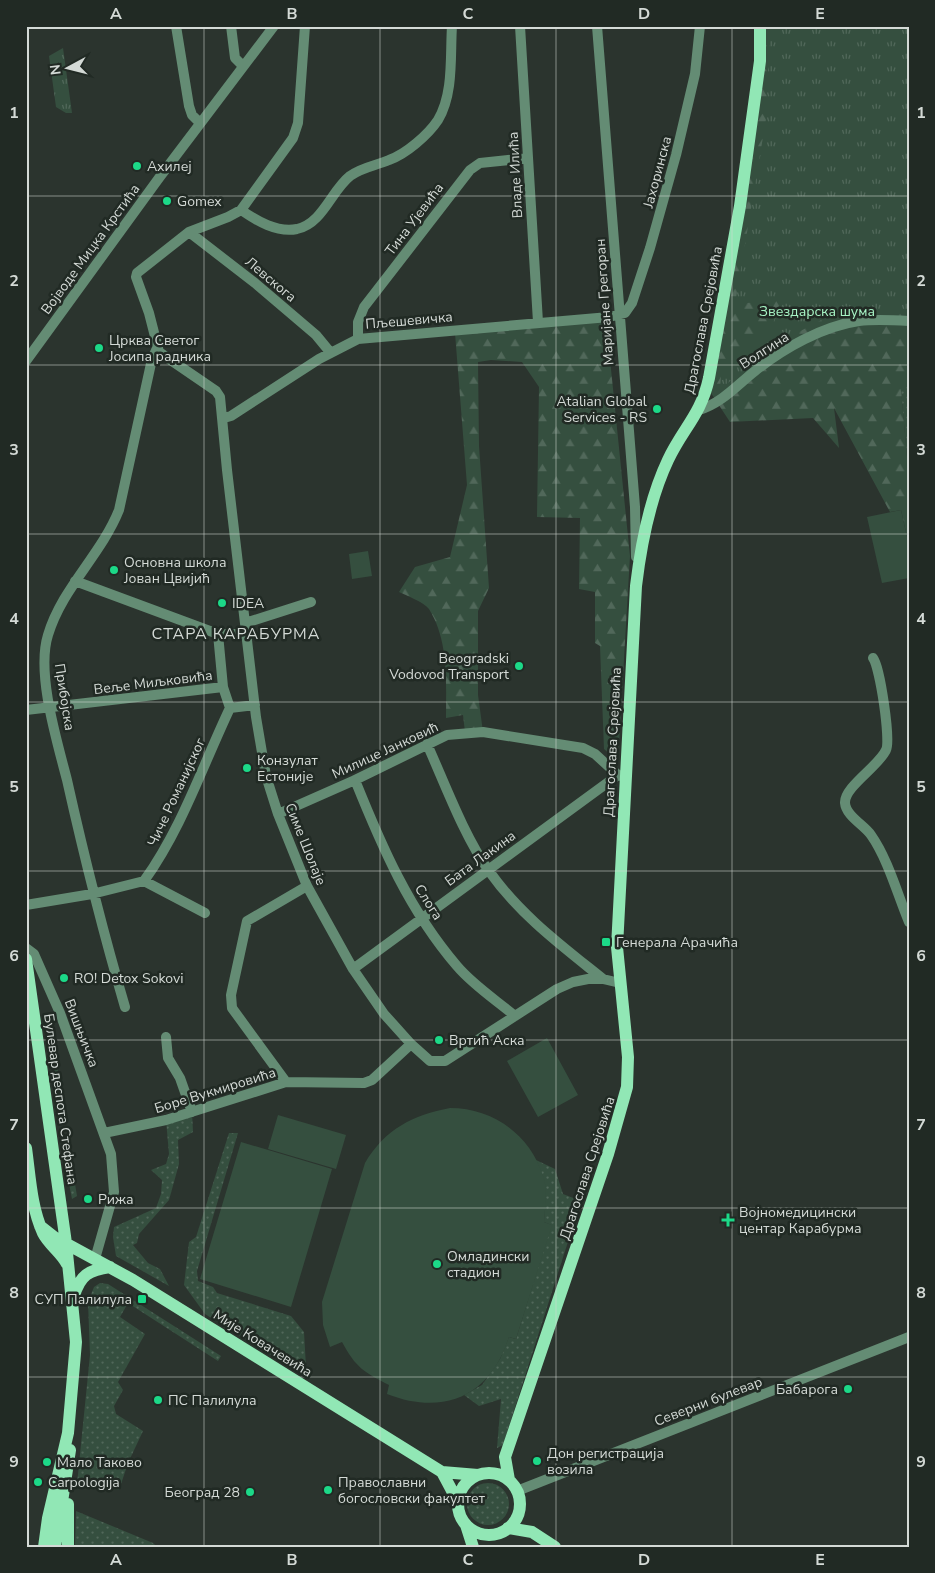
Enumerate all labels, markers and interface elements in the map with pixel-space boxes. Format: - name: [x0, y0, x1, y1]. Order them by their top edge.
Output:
- text: A: [110, 3, 122, 25]
- text: B: [286, 3, 298, 25]
- text: C: [463, 3, 474, 25]
- text: D: [638, 3, 650, 25]
- text: E: [815, 3, 825, 25]
- north arrow: [42, 42, 92, 92]
- text: N: [46, 63, 66, 76]
- text: 1: [9, 102, 19, 124]
- text: 1: [916, 102, 926, 124]
- street label: Владе Илића: [504, 131, 527, 219]
- street label: Јахоринска: [639, 134, 676, 211]
- place label: Ахилеј: [147, 157, 192, 176]
- marker: Ахилеј: [131, 160, 143, 172]
- street label: Тина Ујевића: [381, 179, 448, 260]
- street label: Војводе Мицка Крстића: [37, 180, 144, 318]
- place label: Gomex: [177, 192, 222, 211]
- marker: Gomex: [161, 195, 173, 207]
- street label: Маријане Грегоран: [591, 238, 618, 366]
- street label: Драгослава Срејовића: [680, 245, 727, 395]
- street label: Левскога: [241, 252, 300, 306]
- text: 2: [9, 270, 19, 292]
- text: 2: [916, 270, 926, 292]
- park label: Звездарска шума: [759, 302, 875, 321]
- street label: Пљешевичка: [365, 307, 454, 334]
- street label: Волгина: [736, 327, 793, 373]
- place label: Црква Светог Јосипа радника: [108, 331, 211, 366]
- marker: Црква Светог Јосипа радника: [93, 342, 105, 354]
- place label: Atalian Global Services - RS: [557, 392, 648, 427]
- marker: Atalian Global Services - RS: [651, 403, 663, 415]
- text: 3: [9, 439, 19, 461]
- text: 3: [916, 439, 926, 461]
- place label: Основна школа Јован Цвијић: [123, 553, 226, 588]
- marker: Основна школа Јован Цвијић: [108, 564, 120, 576]
- place label: IDEA: [232, 594, 264, 613]
- marker: IDEA: [216, 597, 228, 609]
- text: 4: [9, 608, 19, 630]
- text: 4: [916, 608, 926, 630]
- district label: СТАРА КАРАБУРМА: [152, 623, 320, 645]
- place label: Beogradski Vodovod Transport: [388, 649, 509, 684]
- marker: Beogradski Vodovod Transport: [513, 660, 525, 672]
- street label: Прибојска: [50, 662, 79, 732]
- street label: Веље Миљковића: [93, 666, 214, 699]
- street label: Драгослава Срејовића: [599, 667, 626, 817]
- street label: Милице Јанковић: [329, 717, 442, 783]
- street label: Чиче Романијског: [143, 735, 210, 850]
- place label: Конзулат Естоније: [257, 751, 318, 786]
- marker: Конзулат Естоније: [241, 762, 253, 774]
- text: 5: [9, 776, 19, 798]
- text: 5: [916, 776, 926, 798]
- street label: Симе Шолаје: [280, 800, 331, 888]
- street label: Бата Лакина: [441, 826, 520, 891]
- street label: Слога: [410, 881, 447, 924]
- place label: Генерала Арачића: [616, 933, 738, 952]
- marker: Генерала Арачића: [600, 936, 612, 948]
- text: 6: [9, 945, 19, 967]
- text: 6: [916, 945, 926, 967]
- place label: RO! Detox Sokovi: [74, 969, 183, 988]
- marker: RO! Detox Sokovi: [58, 972, 70, 984]
- street label: Вишњичка: [60, 996, 103, 1070]
- street label: Булевар деспота Стефана: [39, 1012, 82, 1186]
- place label: Вртић Аска: [449, 1031, 525, 1050]
- marker: Вртић Аска: [433, 1034, 445, 1046]
- street label: Боре Вукмировића: [152, 1063, 278, 1118]
- street label: Драгослава Срејовића: [555, 1094, 620, 1242]
- text: 7: [9, 1114, 19, 1136]
- text: 7: [916, 1114, 926, 1136]
- place label: Рижа: [98, 1190, 133, 1209]
- marker: Рижа: [82, 1193, 94, 1205]
- place label: Војномедицински центар Карабурма: [739, 1203, 861, 1238]
- marker: Војномедицински центар Карабурма: [721, 1213, 735, 1227]
- place label: Омладински стадион: [447, 1247, 529, 1282]
- marker: Омладински стадион: [431, 1258, 443, 1270]
- text: 8: [9, 1282, 19, 1304]
- text: 8: [916, 1282, 926, 1304]
- place label: СУП Палилула: [35, 1290, 132, 1309]
- marker: СУП Палилула: [136, 1293, 148, 1305]
- street label: Мије Ковачевића: [210, 1305, 316, 1382]
- street label: Северни булевар: [651, 1372, 765, 1431]
- place label: Бабарога: [776, 1380, 838, 1399]
- marker: Бабарога: [842, 1383, 854, 1395]
- place label: ПС Палилула: [168, 1391, 256, 1410]
- marker: ПС Палилула: [152, 1394, 164, 1406]
- place label: Дон регистрација возила: [547, 1444, 664, 1479]
- text: 9: [9, 1451, 19, 1473]
- text: 9: [916, 1451, 926, 1473]
- place label: Мало Таково: [57, 1453, 142, 1472]
- marker: Дон регистрација возила: [531, 1455, 543, 1467]
- marker: Мало Таково: [41, 1456, 53, 1468]
- place label: Carpologija: [48, 1473, 120, 1492]
- place label: Православни богословски факултет: [338, 1473, 486, 1508]
- marker: Carpologija: [32, 1476, 44, 1488]
- place label: Београд 28: [165, 1483, 240, 1502]
- marker: Православни богословски факултет: [322, 1484, 334, 1496]
- marker: Београд 28: [244, 1486, 256, 1498]
- text: A: [110, 1549, 122, 1571]
- text: B: [286, 1549, 298, 1571]
- text: C: [463, 1549, 474, 1571]
- text: D: [638, 1549, 650, 1571]
- text: E: [815, 1549, 825, 1571]

